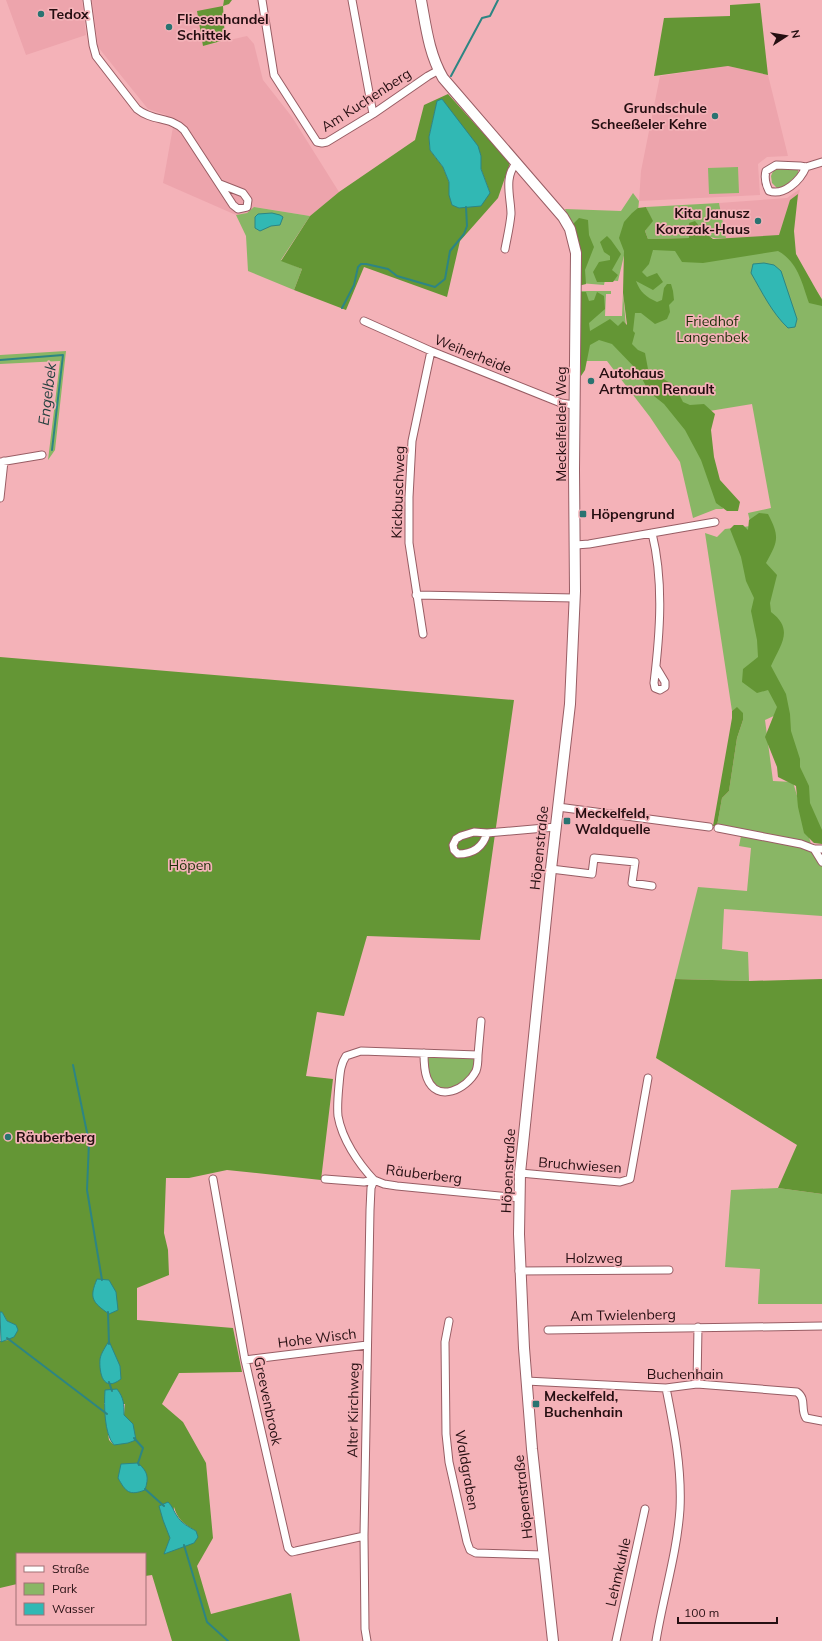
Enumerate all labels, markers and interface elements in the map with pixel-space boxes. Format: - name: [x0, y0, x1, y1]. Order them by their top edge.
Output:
- place label: Tedox: [49, 5, 89, 23]
- marker: Tedox: [36, 9, 46, 19]
- place label: Fliesenhandel Schittek: [177, 10, 269, 44]
- north arrow: [766, 16, 806, 56]
- marker: Fliesenhandel Schittek: [164, 22, 174, 32]
- text: N: [788, 28, 803, 39]
- street label: Am Kuchenberg: [318, 64, 414, 136]
- place label: Grundschule Scheeßeler Kehre: [591, 99, 707, 133]
- marker: Grundschule Scheeßeler Kehre: [710, 111, 720, 121]
- place label: Kita Janusz Korczak-Haus: [656, 204, 750, 238]
- marker: Kita Janusz Korczak-Haus: [753, 216, 763, 226]
- park label: Friedhof Langenbek: [676, 312, 749, 346]
- street label: Weiherheide: [432, 330, 514, 378]
- water label: Engelbek: [34, 360, 60, 427]
- place label: Autohaus Artmann Renault: [599, 364, 715, 398]
- street label: Meckelfelder Weg: [552, 366, 570, 482]
- marker: Autohaus Artmann Renault: [586, 376, 596, 386]
- street label: Kickbuschweg: [387, 445, 409, 539]
- place label: Höpengrund: [591, 505, 675, 523]
- marker: Höpengrund: [578, 509, 588, 519]
- place label: Meckelfeld, Waldquelle: [575, 804, 651, 838]
- street label: Höpenstraße: [526, 805, 552, 891]
- marker: Meckelfeld, Waldquelle: [562, 816, 572, 826]
- park label: Höpen: [169, 856, 211, 874]
- place label: Räuberberg: [16, 1128, 95, 1146]
- street label: Höpenstraße: [497, 1128, 519, 1214]
- marker: Räuberberg: [3, 1132, 13, 1142]
- street label: Bruchwiesen: [538, 1153, 622, 1177]
- street label: Räuberberg: [385, 1160, 463, 1188]
- street label: Holzweg: [565, 1249, 623, 1267]
- street label: Am Twielenberg: [570, 1305, 676, 1325]
- street label: Hohe Wisch: [277, 1324, 357, 1352]
- street label: Greevenbrook: [250, 1355, 286, 1448]
- street label: Alter Kirchweg: [343, 1362, 363, 1458]
- street label: Buchenhain: [647, 1365, 723, 1383]
- place label: Meckelfeld, Buchenhain: [544, 1387, 623, 1421]
- marker: Meckelfeld, Buchenhain: [531, 1399, 541, 1409]
- street label: Waldgraben: [451, 1429, 483, 1511]
- street label: Höpenstraße: [510, 1454, 536, 1540]
- street label: Lehmkuhle: [601, 1536, 635, 1608]
- legend: [16, 1553, 146, 1625]
- text: Straße: [52, 1561, 89, 1576]
- text: Park: [52, 1581, 78, 1596]
- scale bar: [678, 1599, 777, 1625]
- text: Wasser: [52, 1601, 95, 1616]
- text: 100 m: [684, 1605, 719, 1620]

